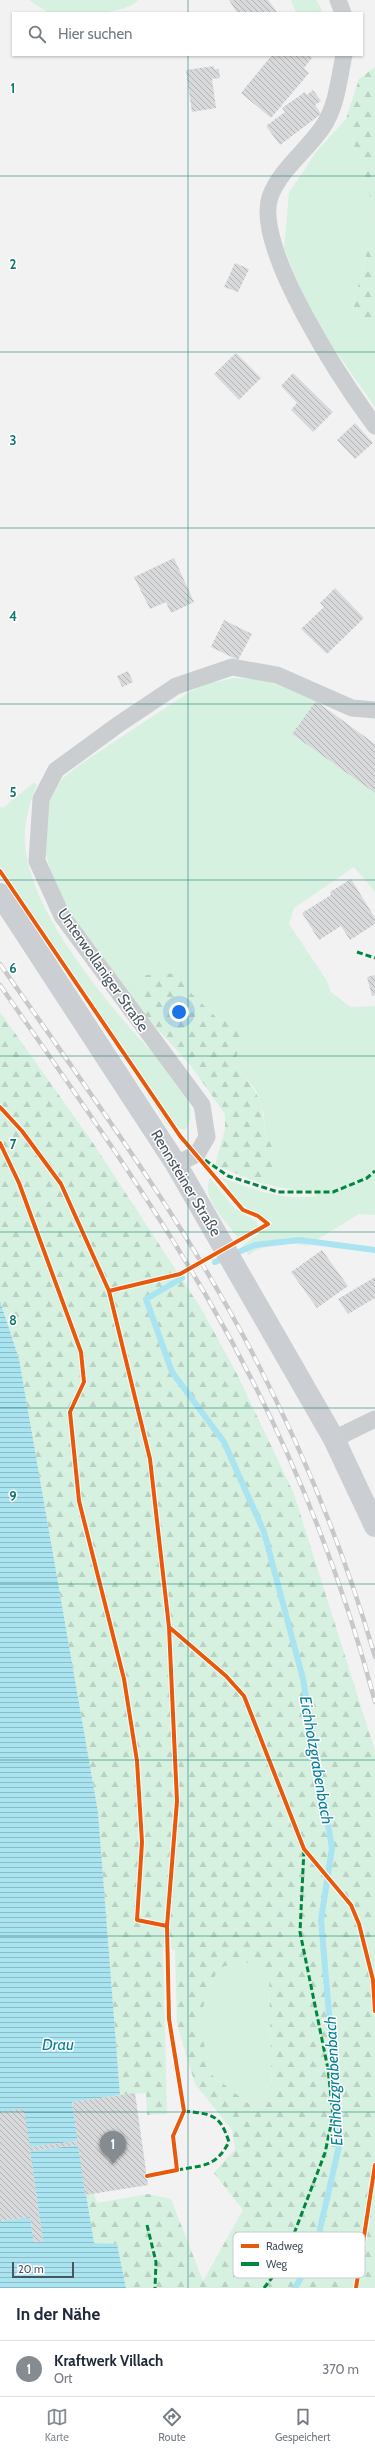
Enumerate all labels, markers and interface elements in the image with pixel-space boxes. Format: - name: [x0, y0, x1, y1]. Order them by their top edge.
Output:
- search box: [12, 12, 363, 56]
- icon: search: [26, 23, 48, 45]
- text: Hier suchen: [58, 25, 133, 43]
- text: 1: [11, 80, 15, 96]
- text: 2: [10, 256, 17, 272]
- text: 3: [9, 432, 17, 448]
- text: 4: [9, 608, 17, 624]
- text: 5: [10, 784, 17, 800]
- street label: Unterwollaniger Straße: [54, 905, 152, 1035]
- text: 6: [9, 960, 17, 976]
- your location: [169, 1002, 189, 1022]
- street label: Rennsteiner Straße: [147, 1126, 225, 1240]
- text: 7: [10, 1136, 17, 1152]
- text: 8: [9, 1312, 17, 1328]
- text: 9: [9, 1488, 17, 1504]
- water label: Eichholzgrabenbach: [296, 1694, 337, 1826]
- water label: Eichholzgrabenbach: [321, 2016, 346, 2146]
- water label: Drau: [42, 2035, 74, 2054]
- pin: 1: [100, 2131, 126, 2164]
- legend: [233, 2232, 365, 2278]
- text: Radweg: [266, 2239, 304, 2253]
- text: Weg: [266, 2257, 288, 2271]
- scale bar: [12, 2260, 74, 2279]
- text: 20 m: [18, 2262, 44, 2276]
- text: In der Nähe: [16, 2304, 100, 2324]
- text: Kraftwerk Villach: [54, 2352, 163, 2370]
- text: 1: [27, 2361, 31, 2377]
- text: 370 m: [322, 2361, 359, 2377]
- text: Ort: [54, 2370, 72, 2386]
- tab: Karte: [45, 2406, 69, 2444]
- tab: Route: [158, 2406, 186, 2444]
- tab: Gespeichert: [275, 2406, 330, 2444]

